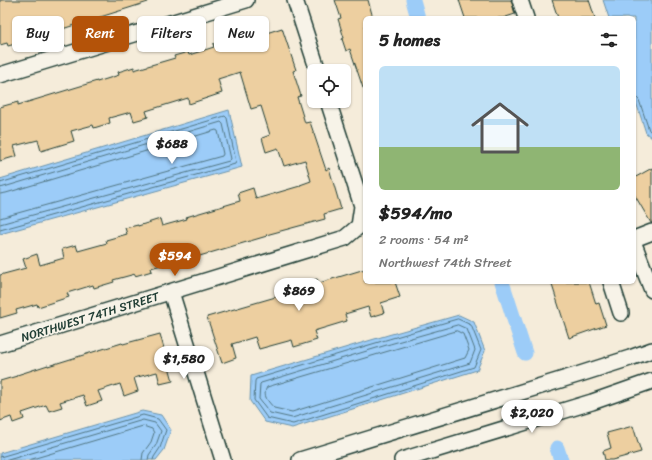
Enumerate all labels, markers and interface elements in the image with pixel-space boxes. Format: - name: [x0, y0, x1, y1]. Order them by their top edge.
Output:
- chip: Buy: [12, 16, 64, 52]
- chip: Rent: [72, 16, 129, 52]
- chip: Filters: [137, 16, 206, 52]
- chip: New: [214, 16, 269, 52]
- text: 5 homes: [379, 25, 440, 55]
- icon: filters: [598, 29, 620, 51]
- map controls: [307, 64, 351, 108]
- button: locate: [307, 64, 351, 108]
- icon: home: [464, 92, 536, 164]
- pin: $688: [148, 131, 196, 165]
- text: $688: [156, 132, 188, 155]
- text: $594/mo: [379, 198, 452, 228]
- text: 2 rooms · 54 m²: [379, 228, 469, 251]
- pin: $594: [151, 243, 199, 277]
- text: $594: [159, 244, 191, 267]
- text: Northwest 74th Street: [379, 251, 512, 274]
- pin: $869: [275, 278, 323, 312]
- text: $869: [283, 279, 315, 302]
- street label: NORTHWEST 74TH STREET: [18, 285, 163, 348]
- pin: $1,580: [151, 346, 217, 380]
- text: $1,580: [163, 347, 205, 370]
- pin: $2,020: [499, 400, 565, 434]
- text: $2,020: [510, 401, 554, 424]

